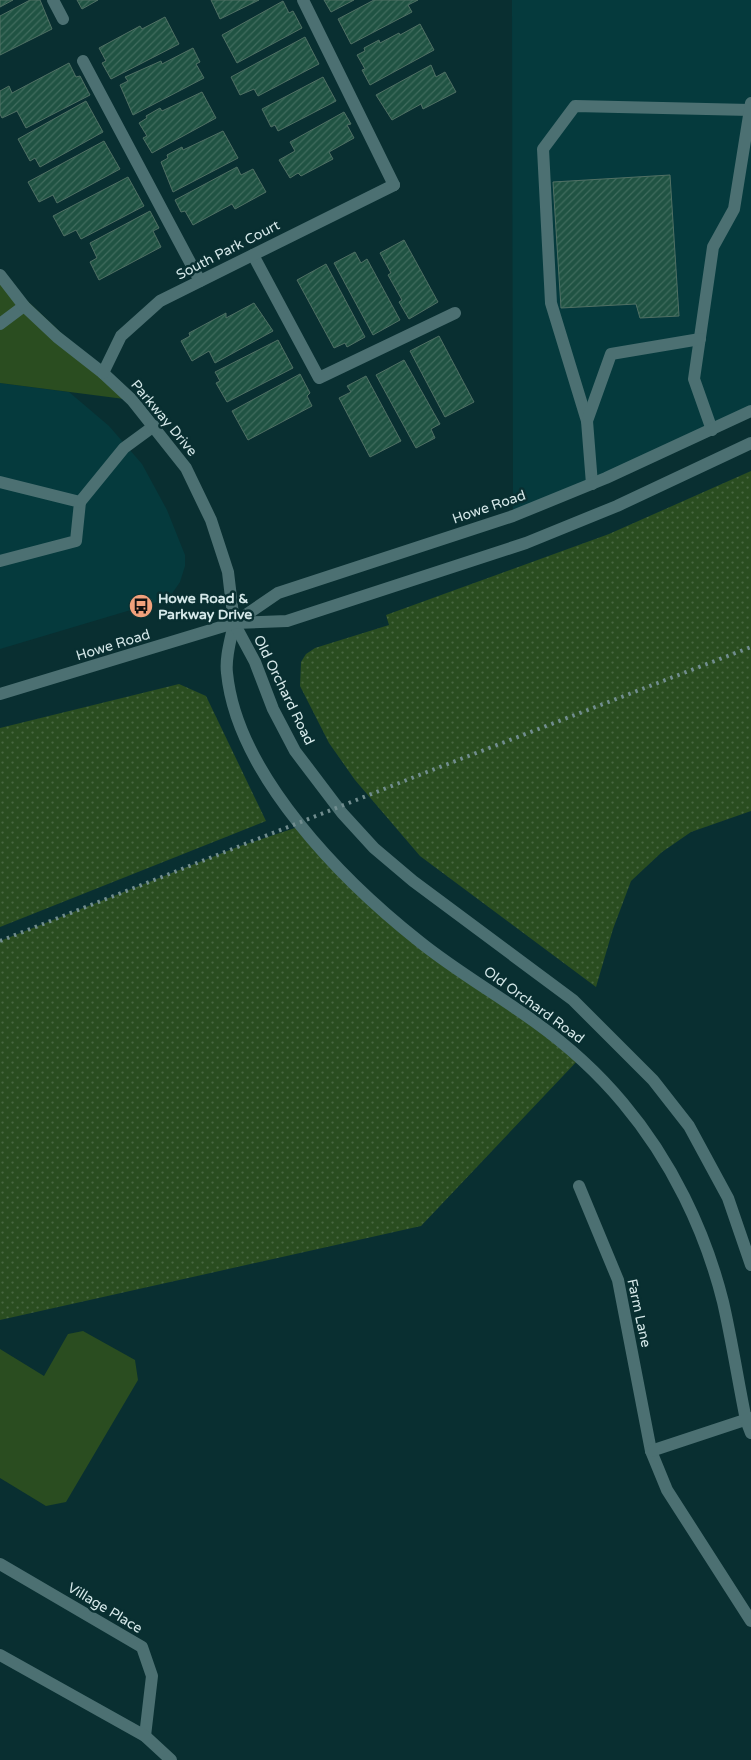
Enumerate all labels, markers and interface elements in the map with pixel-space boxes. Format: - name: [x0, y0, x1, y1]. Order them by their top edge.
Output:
- street label: South Park Court: [173, 216, 283, 283]
- street label: Parkway Drive: [127, 376, 201, 460]
- street label: Howe Road: [450, 487, 528, 527]
- place label: Howe Road & Parkway Drive: [158, 590, 252, 623]
- bus stop icon: Howe Road & Parkway Drive: [128, 593, 154, 619]
- street label: Howe Road: [74, 626, 152, 664]
- street label: Old Orchard Road: [250, 632, 318, 748]
- street label: Old Orchard Road: [480, 963, 588, 1047]
- street label: Farm Lane: [623, 1277, 655, 1349]
- street label: Village Place: [64, 1579, 146, 1637]

